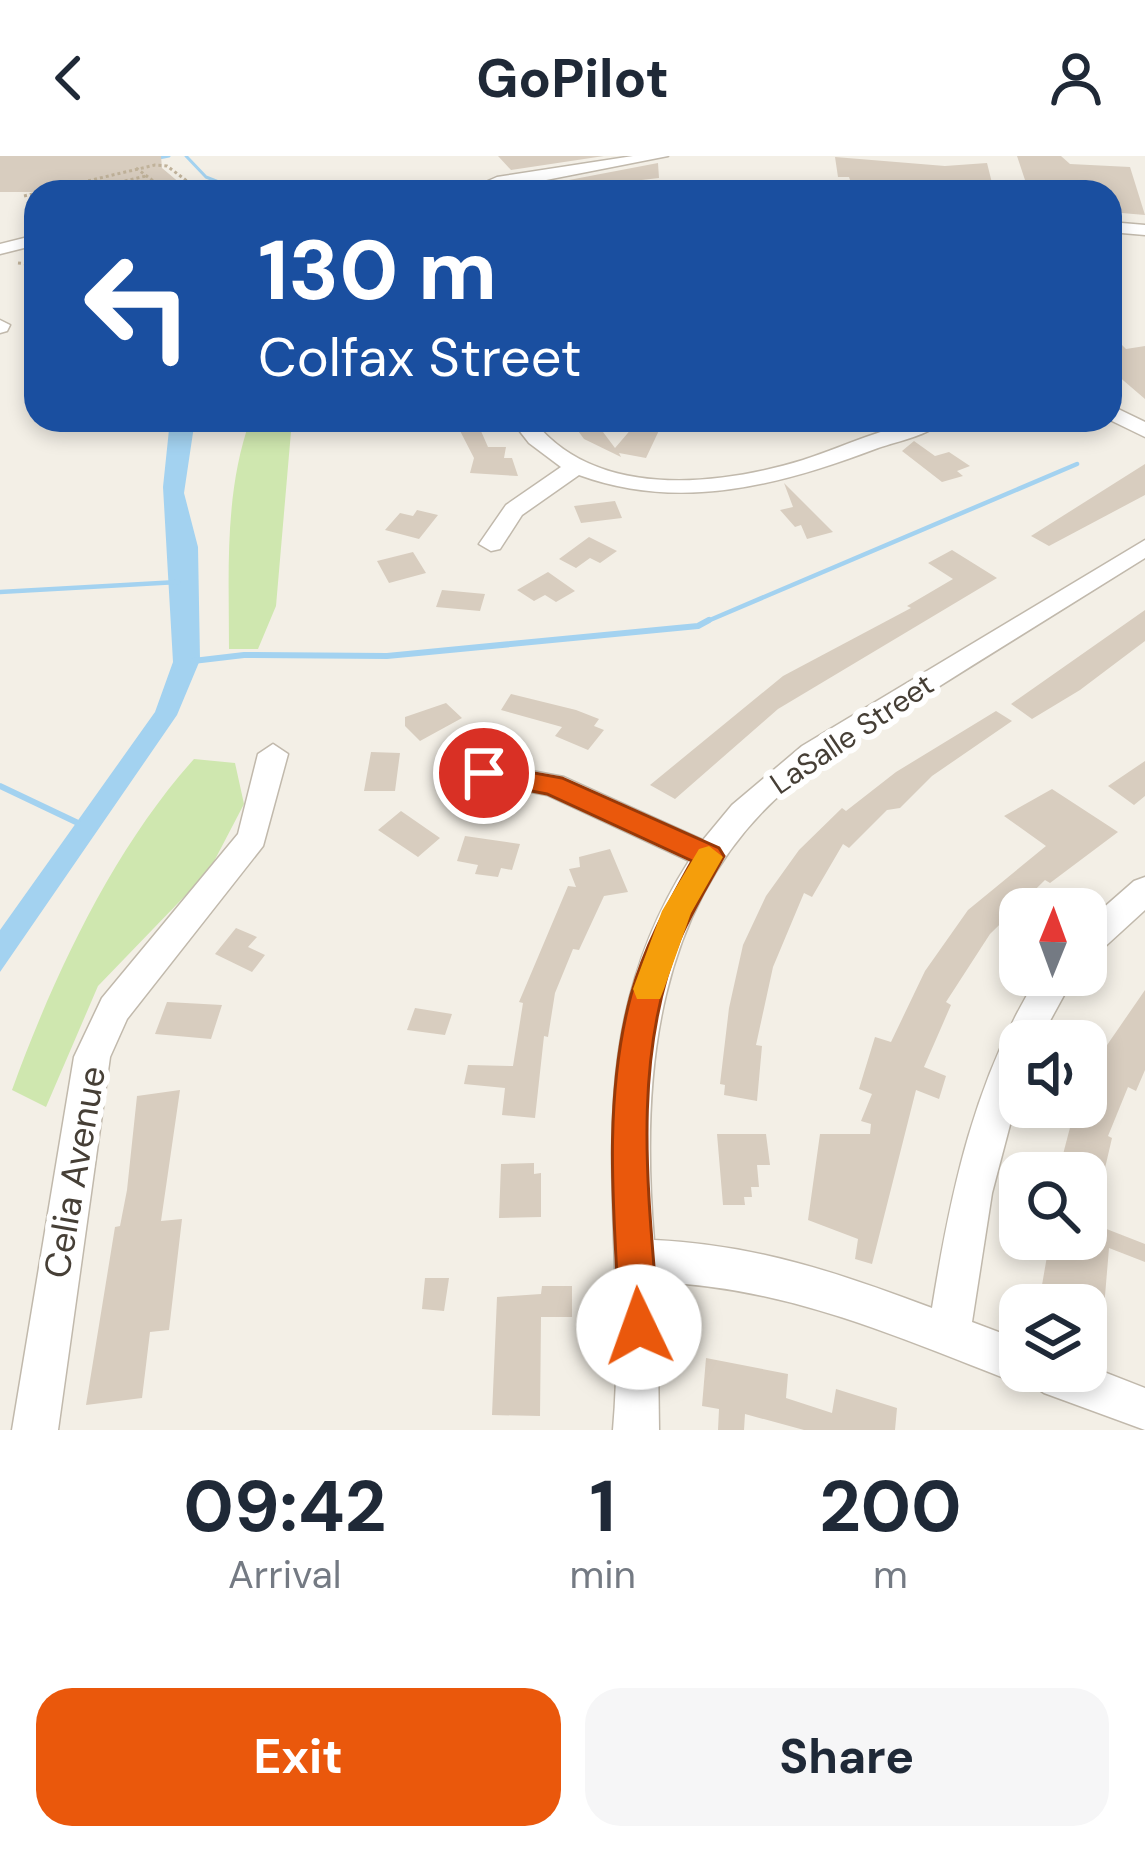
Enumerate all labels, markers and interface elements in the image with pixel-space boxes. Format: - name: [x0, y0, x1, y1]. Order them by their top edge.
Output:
- text: GoPilot: [476, 43, 669, 114]
- icon: back: [36, 45, 102, 111]
- icon: person: [1043, 45, 1109, 111]
- text: 130 m: [258, 216, 497, 325]
- icon: left: [60, 228, 216, 384]
- text: Colfax Street: [258, 322, 582, 393]
- street label: LaSalle Street: [762, 664, 941, 803]
- pin: [433, 722, 535, 824]
- icon: arrive: [451, 740, 517, 806]
- north arrow: [999, 888, 1107, 996]
- map controls: [999, 888, 1107, 1392]
- button: sound: [999, 1020, 1107, 1128]
- street label: Celia Avenue: [33, 1062, 116, 1282]
- button: search: [999, 1152, 1107, 1260]
- position arrow: [576, 1264, 702, 1390]
- button: layers: [999, 1284, 1107, 1392]
- text: 09:42: [183, 1460, 386, 1553]
- text: 1: [590, 1460, 616, 1553]
- text: 200: [819, 1460, 962, 1553]
- text: Arrival: [228, 1549, 342, 1600]
- text: min: [569, 1549, 636, 1600]
- text: m: [873, 1549, 908, 1600]
- button: Exit: [36, 1688, 561, 1826]
- button: Share: [585, 1688, 1109, 1826]

